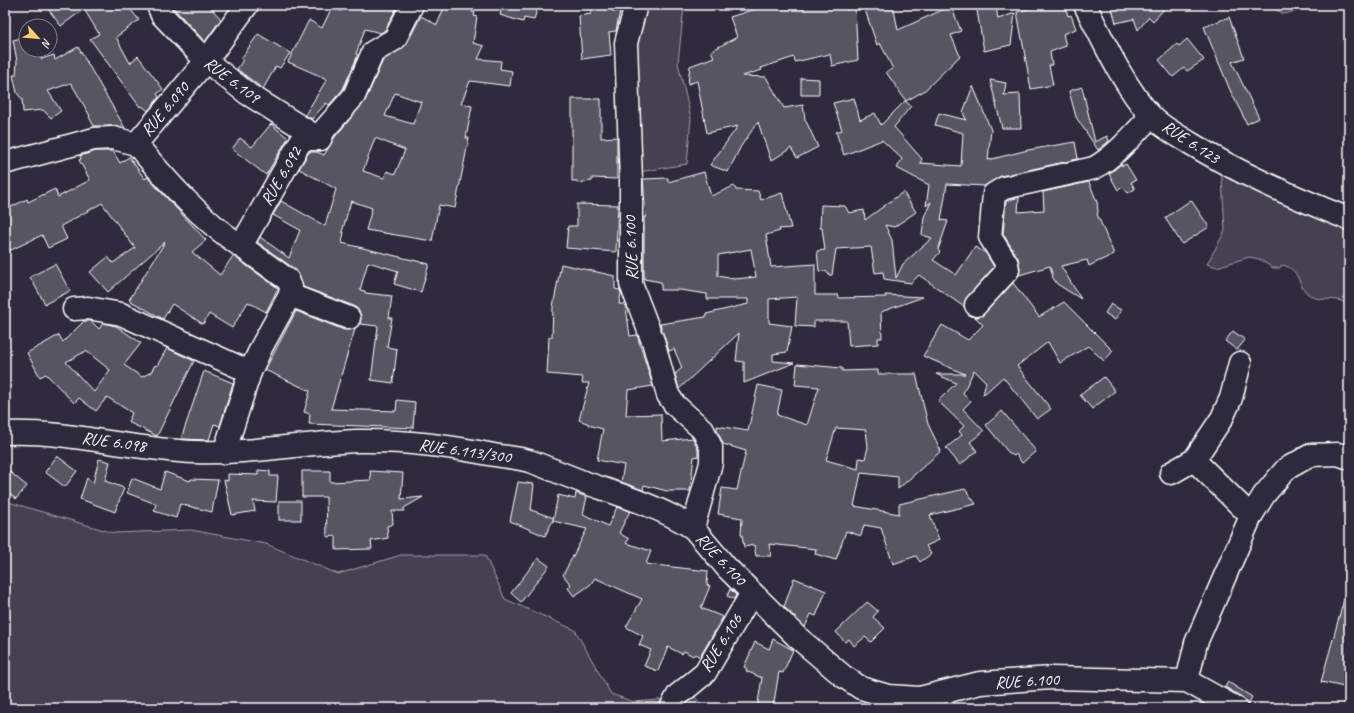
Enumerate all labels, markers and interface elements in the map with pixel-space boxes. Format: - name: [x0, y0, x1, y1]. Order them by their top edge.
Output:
- north arrow: [18, 18, 58, 58]
- text: N: [38, 36, 55, 51]
- street label: RUE 6.109: [200, 52, 265, 109]
- street label: RUE 6.090: [136, 77, 195, 140]
- street label: RUE 6.123: [1158, 116, 1225, 169]
- street label: RUE 6.092: [256, 142, 307, 209]
- street label: RUE 6.100: [619, 214, 643, 281]
- street label: RUE 6.098: [81, 427, 150, 457]
- street label: RUE 6.113/300: [418, 434, 514, 468]
- street label: RUE 6.100: [691, 528, 752, 591]
- street label: RUE 6.106: [695, 609, 748, 676]
- street label: RUE 6.100: [994, 669, 1061, 693]

